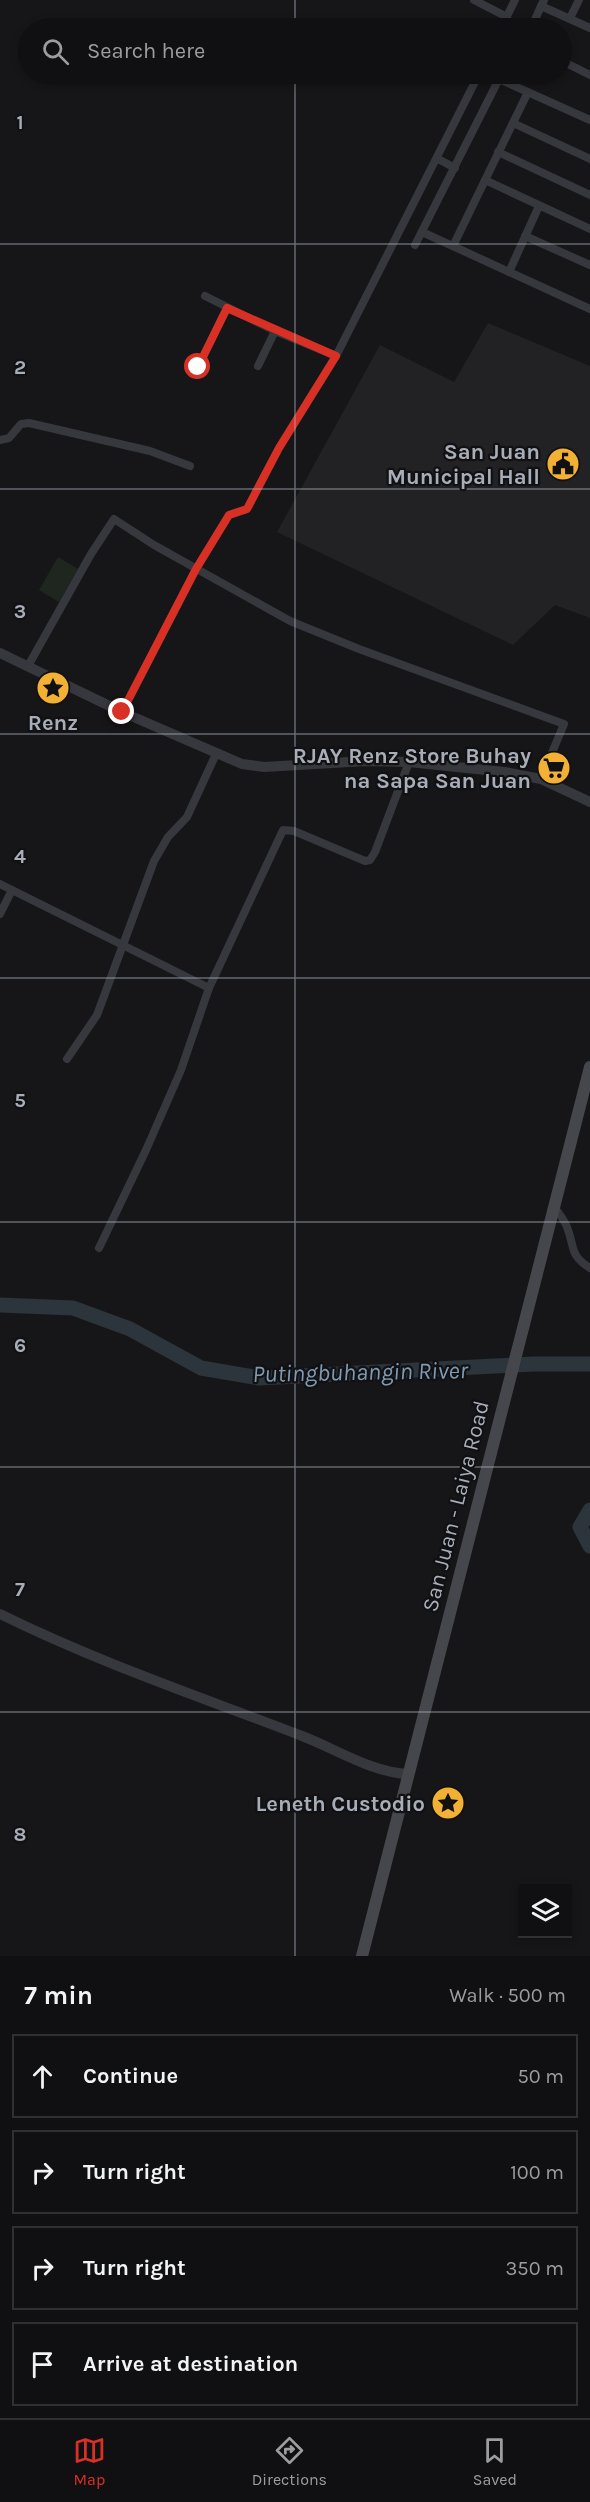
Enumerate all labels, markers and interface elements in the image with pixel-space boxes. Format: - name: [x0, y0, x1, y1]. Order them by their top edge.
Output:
- search box: [18, 18, 572, 84]
- icon: search: [39, 35, 72, 68]
- text: Search here: [87, 38, 205, 64]
- text: 1: [16, 111, 24, 134]
- route start: [184, 353, 210, 379]
- text: 2: [14, 356, 26, 379]
- place label: San Juan Municipal Hall: [387, 439, 540, 490]
- public building icon: San Juan Municipal Hall: [545, 446, 581, 482]
- text: 3: [14, 600, 26, 623]
- place icon: Renz: [35, 670, 71, 706]
- route end: [108, 698, 134, 724]
- place label: Renz: [28, 710, 78, 736]
- place label: RJAY Renz Store Buhay na Sapa San Juan: [293, 743, 531, 794]
- supermarket icon: RJAY Renz Store Buhay na Sapa San Juan: [536, 750, 572, 786]
- text: 4: [14, 845, 26, 868]
- text: 5: [14, 1089, 26, 1112]
- text: 6: [14, 1334, 26, 1357]
- water label: Putingbuhangin River: [252, 1356, 469, 1388]
- street label: San Juan - Laiya Road: [417, 1398, 495, 1615]
- text: 7: [15, 1578, 25, 1601]
- place icon: Leneth Custodio: [430, 1785, 466, 1821]
- place label: Leneth Custodio: [256, 1791, 425, 1817]
- text: 8: [14, 1823, 26, 1846]
- map controls: [518, 1884, 572, 1938]
- button: layers: [518, 1884, 572, 1938]
- text: 7 min: [24, 1980, 93, 2011]
- text: Walk · 500 m: [449, 1984, 566, 2007]
- icon: ahead: [26, 2060, 59, 2093]
- text: Continue: [83, 2063, 178, 2089]
- text: 50 m: [517, 2065, 564, 2088]
- icon: right: [26, 2156, 59, 2189]
- text: Turn right: [83, 2159, 186, 2185]
- text: 100 m: [510, 2161, 564, 2184]
- icon: right: [26, 2252, 59, 2285]
- text: Turn right: [83, 2255, 186, 2281]
- text: 350 m: [506, 2257, 564, 2280]
- icon: arrive: [26, 2348, 59, 2381]
- text: Arrive at destination: [83, 2351, 298, 2377]
- tab: Map: [73, 2434, 106, 2489]
- tab: Directions: [252, 2434, 327, 2489]
- tab: Saved: [473, 2434, 517, 2489]

